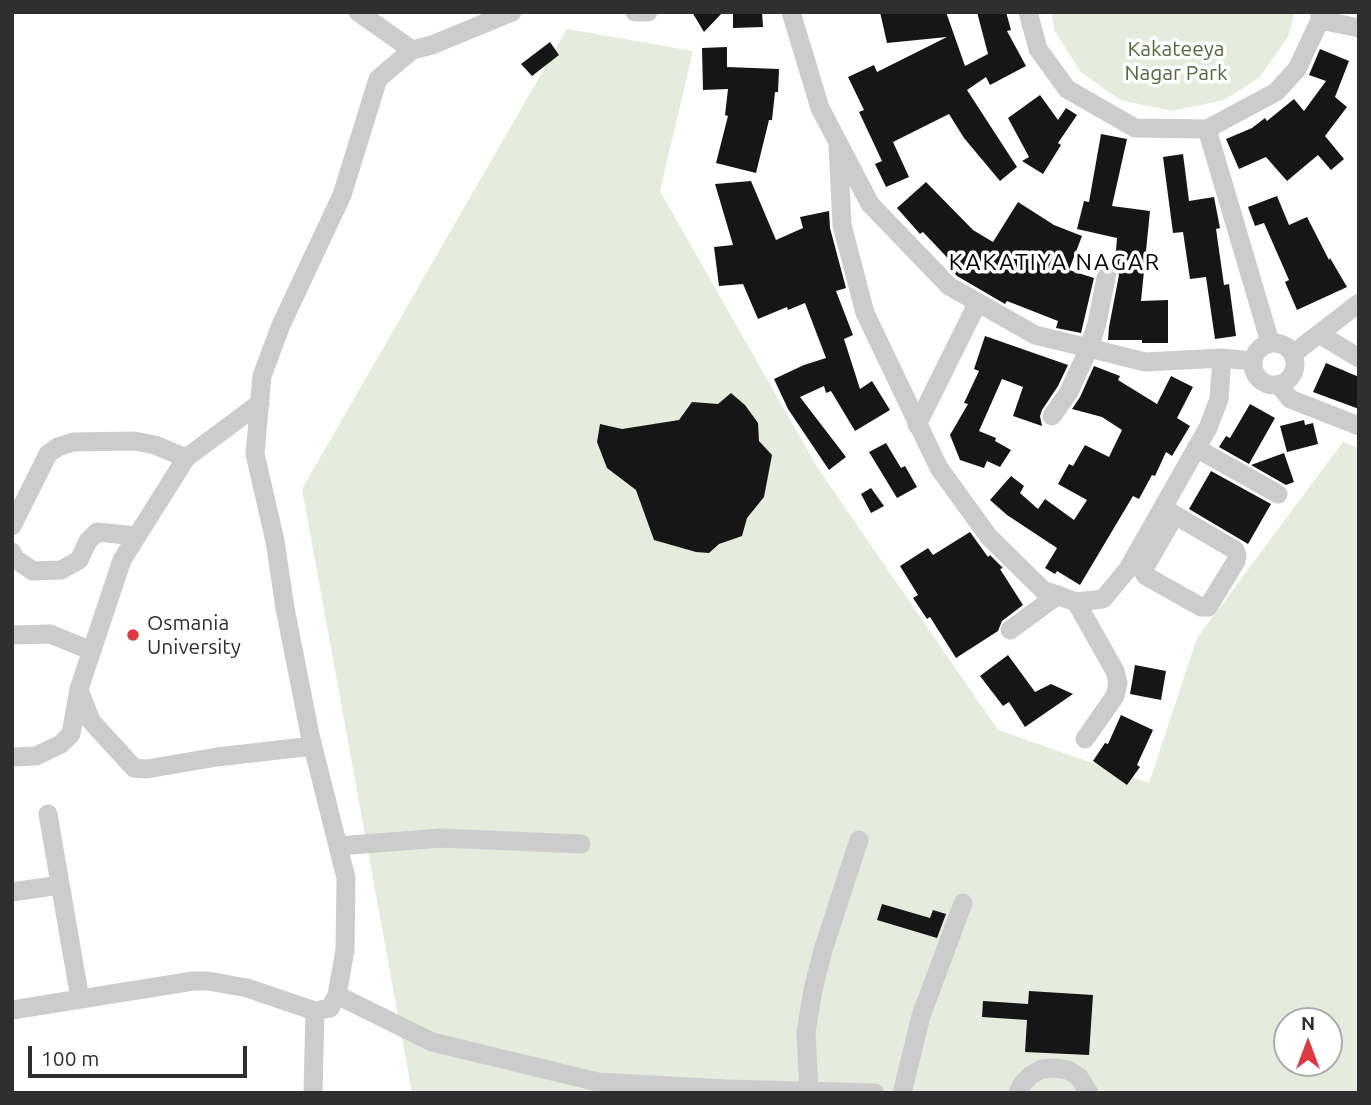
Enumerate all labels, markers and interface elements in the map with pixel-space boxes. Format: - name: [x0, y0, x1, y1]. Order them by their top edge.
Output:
- park label: Kakateeya Nagar Park: [1124, 36, 1228, 86]
- district label: KAKATIYA NAGAR: [951, 248, 1159, 276]
- place label: Osmania University: [147, 610, 241, 660]
- marker: Osmania University: [125, 627, 141, 643]
- north arrow: [1273, 1007, 1343, 1077]
- text: N: [1301, 1012, 1315, 1034]
- scale bar: [32, 1032, 250, 1076]
- text: 100 m: [41, 1046, 99, 1070]

